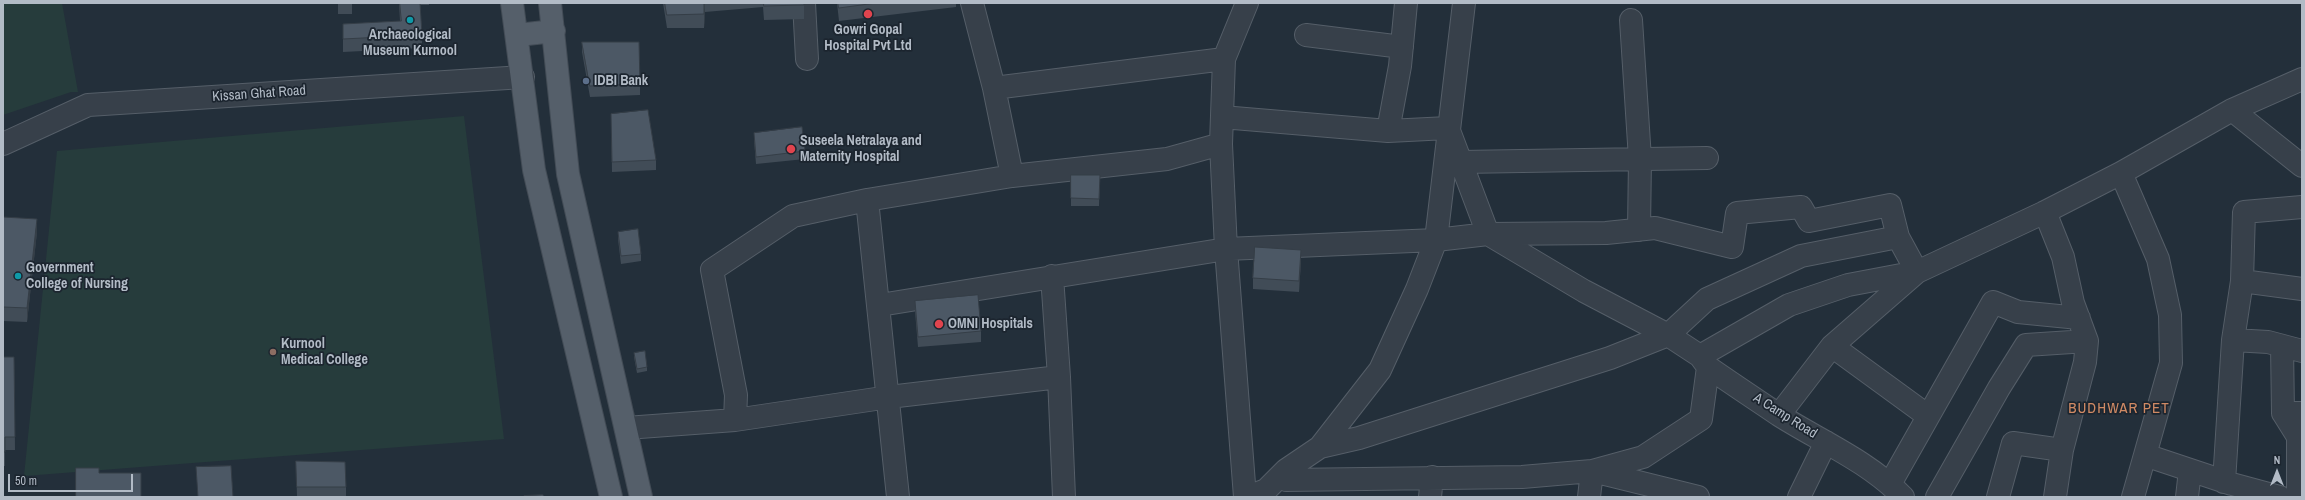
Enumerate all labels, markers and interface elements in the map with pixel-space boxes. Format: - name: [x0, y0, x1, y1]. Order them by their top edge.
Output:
- marker: Gowri Gopal Hospital Pvt Ltd: [862, 8, 874, 20]
- marker: Archaeological Museum Kurnool: [405, 15, 415, 25]
- place label: Gowri Gopal Hospital Pvt Ltd: [824, 22, 912, 54]
- place label: Archaeological Museum Kurnool: [363, 27, 457, 60]
- place label: IDBI Bank: [594, 73, 648, 89]
- marker: IDBI Bank: [581, 76, 591, 86]
- street label: Kissan Ghat Road: [212, 82, 306, 106]
- place label: Suseela Netralaya and Maternity Hospital: [800, 133, 922, 166]
- marker: Suseela Netralaya and Maternity Hospital: [785, 143, 797, 155]
- place label: Government College of Nursing: [26, 260, 128, 292]
- marker: Government College of Nursing: [13, 271, 23, 281]
- place label: OMNI Hospitals: [948, 316, 1033, 332]
- marker: OMNI Hospitals: [933, 318, 945, 330]
- place label: Kurnool Medical College: [281, 336, 368, 368]
- marker: Kurnool Medical College: [268, 347, 278, 357]
- street label: A Camp Road: [1750, 390, 1820, 442]
- district label: BUDHWAR PET: [2068, 400, 2170, 418]
- north arrow: [2257, 452, 2297, 492]
- text: N: [2274, 453, 2280, 467]
- scale bar: [10, 466, 135, 492]
- text: 50 m: [15, 473, 37, 489]

